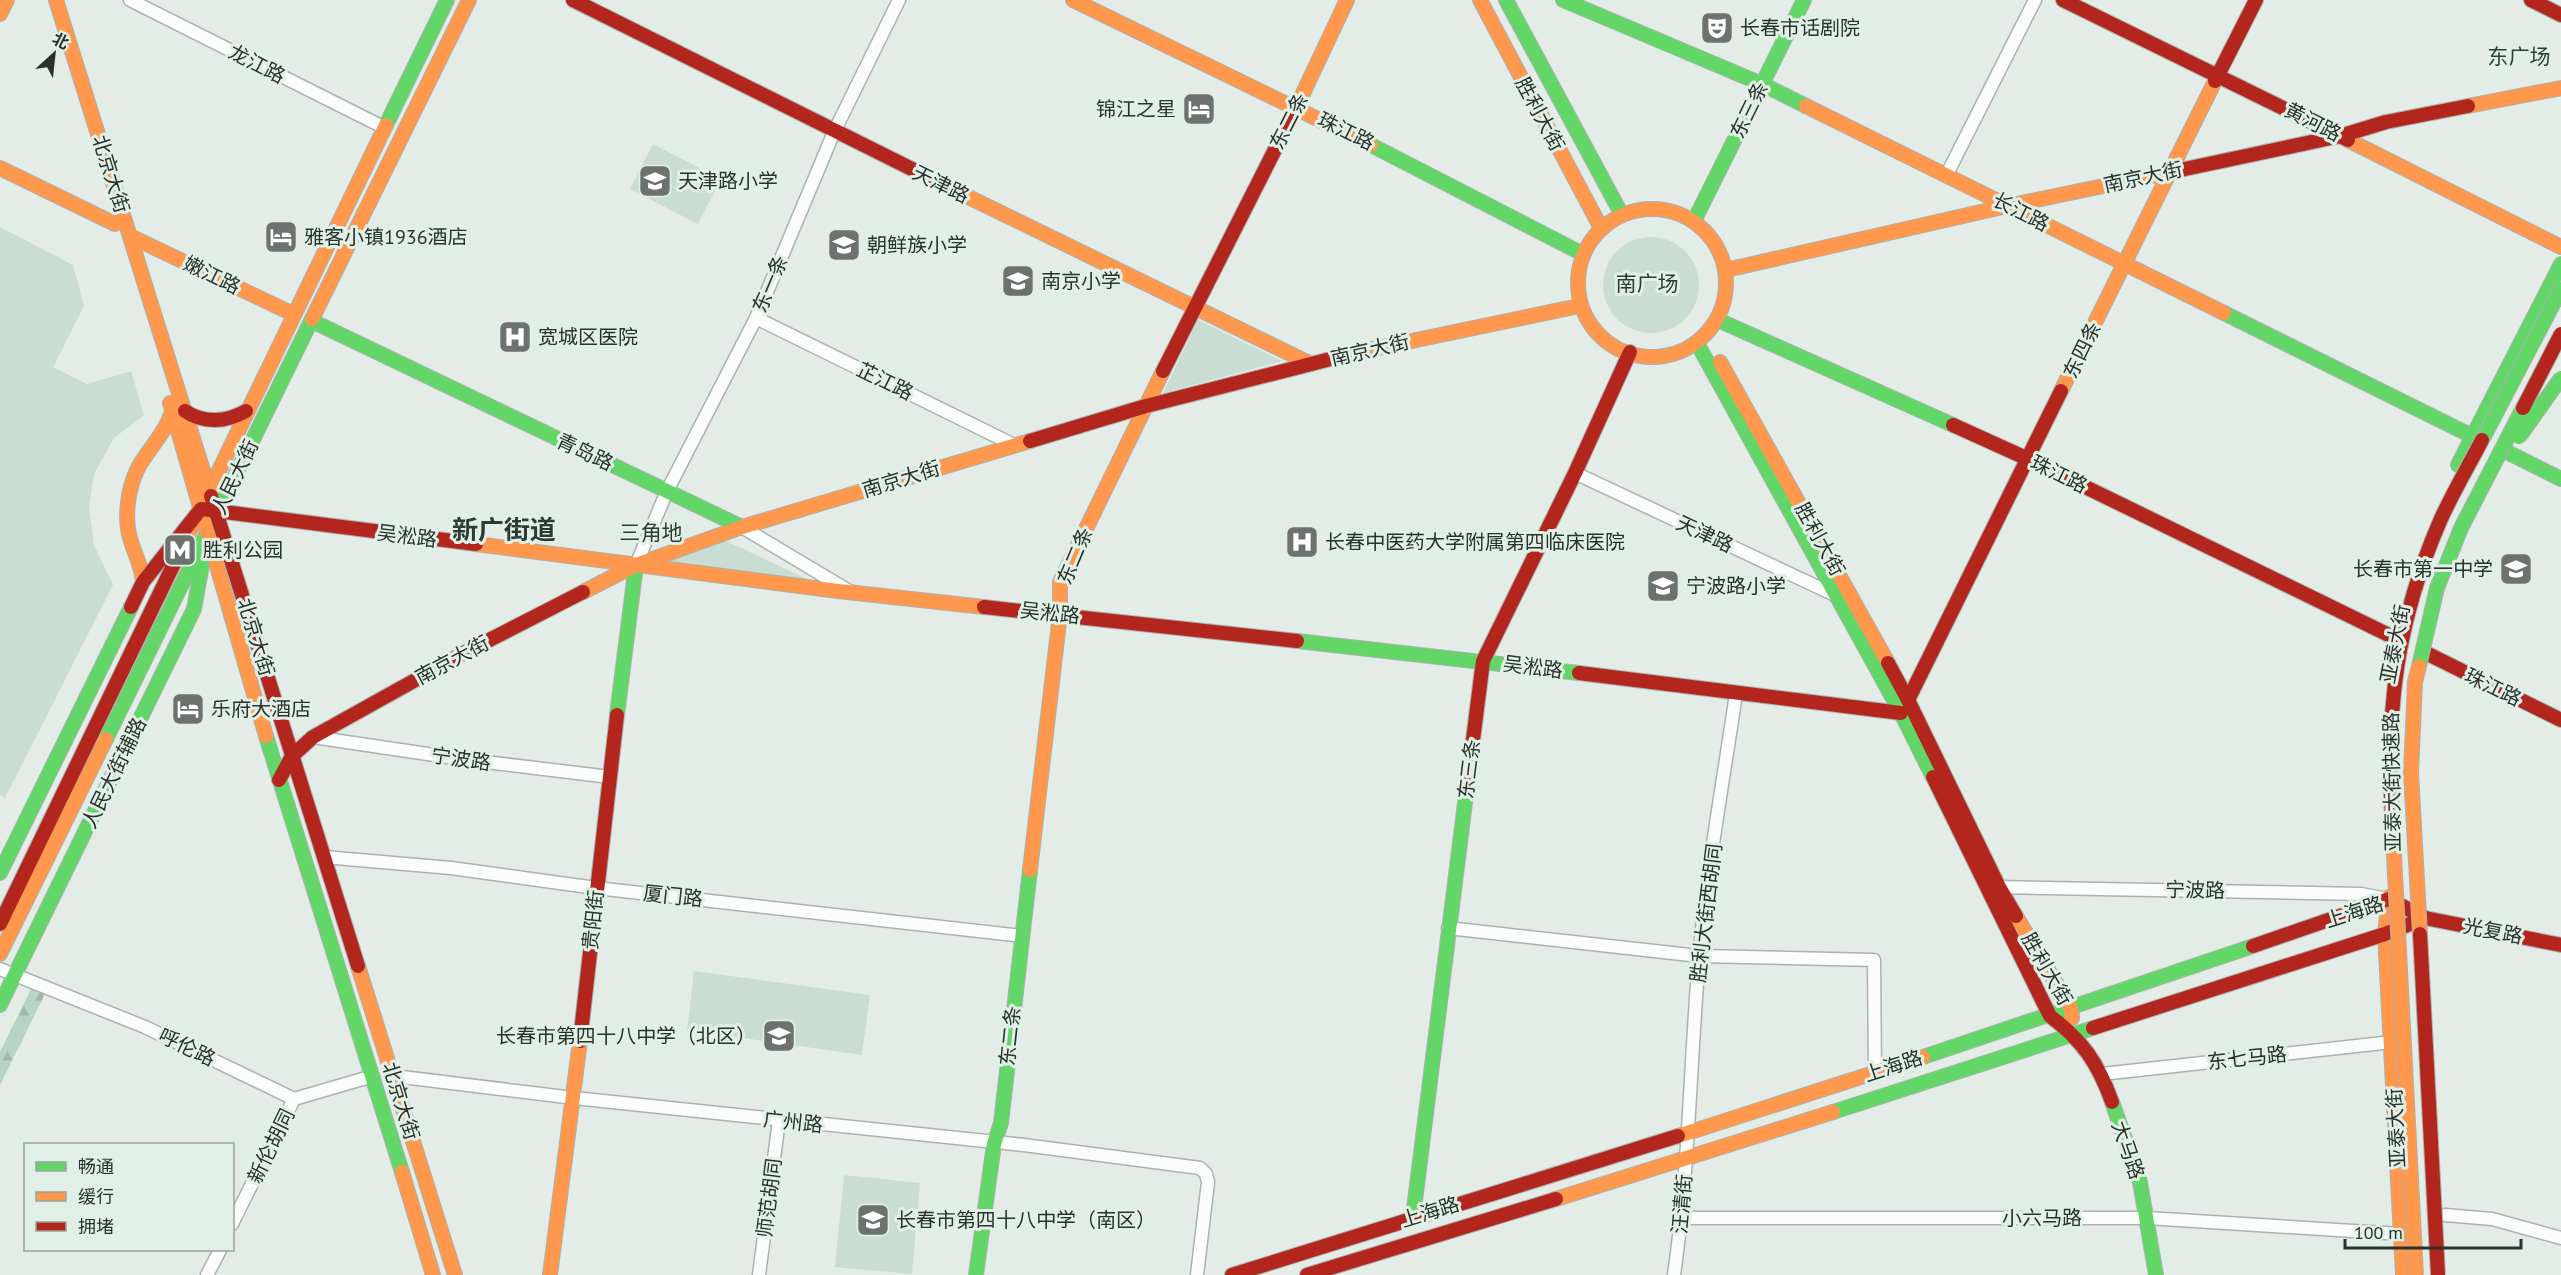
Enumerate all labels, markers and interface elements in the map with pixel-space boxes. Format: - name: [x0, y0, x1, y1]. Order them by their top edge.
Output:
- theatre icon: 长春市话剧院: [1699, 10, 1735, 46]
- place label: 长春市话剧院: [1740, 15, 1860, 41]
- north arrow: [24, 24, 84, 84]
- text: 北: [49, 28, 72, 53]
- street label: 龙江路: [224, 39, 290, 89]
- district label: 东广场: [2488, 43, 2551, 70]
- street label: 胜利大街: [1510, 73, 1570, 155]
- street label: 东三条: [1724, 77, 1774, 143]
- street label: 东二条: [1264, 88, 1314, 154]
- hotel icon: 锦江之星: [1181, 91, 1217, 127]
- place label: 锦江之星: [1096, 96, 1176, 122]
- street label: 黄河路: [2280, 97, 2346, 147]
- street label: 珠江路: [1313, 106, 1379, 156]
- street label: 北京大街: [87, 132, 135, 216]
- street label: 南京大街: [2101, 156, 2185, 198]
- street label: 天津路: [908, 159, 974, 209]
- school or university icon: 天津路小学: [637, 163, 673, 199]
- place label: 天津路小学: [678, 168, 778, 194]
- street label: 长江路: [1988, 187, 2054, 237]
- hotel icon: 雅客小镇1936酒店: [263, 219, 299, 255]
- place label: 雅客小镇1936酒店: [304, 224, 468, 250]
- school or university icon: 朝鲜族小学: [826, 227, 862, 263]
- place label: 朝鲜族小学: [867, 232, 967, 258]
- street label: 嫩江路: [179, 250, 245, 300]
- street label: 东一条: [746, 251, 794, 317]
- school or university icon: 南京小学: [1000, 263, 1036, 299]
- place label: 南京小学: [1041, 268, 1121, 294]
- district label: 南广场: [1616, 270, 1679, 297]
- street label: 东四条: [2057, 317, 2107, 383]
- hospital icon: 宽城区医院: [497, 319, 533, 355]
- place label: 宽城区医院: [538, 324, 638, 350]
- street label: 南京大街: [1328, 328, 1412, 372]
- street label: 芷江路: [852, 356, 918, 406]
- street label: 青岛路: [552, 428, 618, 476]
- street label: 人民大街: [206, 435, 264, 519]
- street label: 珠江路: [2026, 449, 2092, 499]
- street label: 南京大街: [859, 455, 943, 503]
- street label: 胜利大街: [1789, 498, 1851, 580]
- street label: 天津路: [1672, 510, 1738, 558]
- district label: 新广街道: [452, 513, 556, 546]
- street label: 吴淞路: [376, 519, 438, 553]
- district label: 三角地: [620, 519, 683, 546]
- street label: 东二条: [1051, 523, 1099, 589]
- hospital icon: 长春中医药大学附属第四临床医院: [1284, 524, 1320, 560]
- place label: 长春中医药大学附属第四临床医院: [1325, 529, 1625, 555]
- metro station icon: 胜利公园: [162, 532, 198, 568]
- place label: 胜利公园: [203, 537, 283, 563]
- school or university icon: 长春市第一中学: [2498, 551, 2534, 587]
- place label: 长春市第一中学: [2353, 556, 2493, 582]
- school or university icon: 宁波路小学: [1645, 568, 1681, 604]
- place label: 宁波路小学: [1686, 573, 1786, 599]
- street label: 北京大街: [232, 595, 280, 679]
- street label: 吴淞路: [1019, 597, 1081, 629]
- street label: 亚泰大街: [2375, 602, 2415, 686]
- street label: 南京大街: [411, 630, 493, 690]
- street label: 吴淞路: [1502, 650, 1564, 684]
- street label: 珠江路: [2460, 662, 2526, 712]
- hotel icon: 乐府大酒店: [170, 691, 206, 727]
- place label: 乐府大酒店: [211, 696, 311, 722]
- street label: 亚泰大街快速路: [2378, 712, 2406, 852]
- street label: 人民大街辅路: [76, 713, 152, 833]
- street label: 东三条: [1452, 738, 1486, 800]
- street label: 宁波路: [429, 742, 493, 776]
- street label: 胜利大街西胡同: [1685, 842, 1727, 984]
- street label: 宁波路: [2165, 876, 2225, 904]
- street label: 厦门路: [642, 880, 704, 912]
- street label: 贵阳街: [577, 889, 609, 951]
- street label: 上海路: [2321, 890, 2387, 934]
- street label: 光复路: [2461, 913, 2525, 949]
- street label: 胜利大街: [2016, 928, 2078, 1010]
- street label: 东二条: [994, 1005, 1026, 1067]
- school or university icon: 长春市第四十八中学（北区）: [761, 1018, 797, 1054]
- street label: 呼伦路: [154, 1022, 220, 1072]
- place label: 长春市第四十八中学（北区）: [496, 1023, 756, 1049]
- street label: 东七马路: [2206, 1041, 2288, 1075]
- street label: 上海路: [1860, 1044, 1926, 1088]
- street label: 北京大街: [377, 1059, 425, 1143]
- street label: 亚泰大街: [2381, 1087, 2411, 1169]
- street label: 新伦胡同: [242, 1104, 300, 1188]
- street label: 广州路: [762, 1106, 824, 1138]
- street label: 大马路: [2106, 1117, 2150, 1183]
- legend: [24, 1143, 234, 1251]
- text: 畅通: [78, 1155, 114, 1178]
- street label: 师范胡同: [751, 1157, 787, 1239]
- street label: 汪清街: [1666, 1173, 1698, 1235]
- text: 缓行: [78, 1185, 114, 1208]
- street label: 上海路: [1398, 1191, 1462, 1233]
- school or university icon: 长春市第四十八中学（南区）: [855, 1202, 891, 1238]
- street label: 小六马路: [2002, 1205, 2082, 1231]
- place label: 长春市第四十八中学（南区）: [896, 1207, 1156, 1233]
- scale bar: [2345, 1212, 2520, 1250]
- text: 拥堵: [78, 1215, 114, 1238]
- text: 100 m: [2354, 1221, 2403, 1244]

